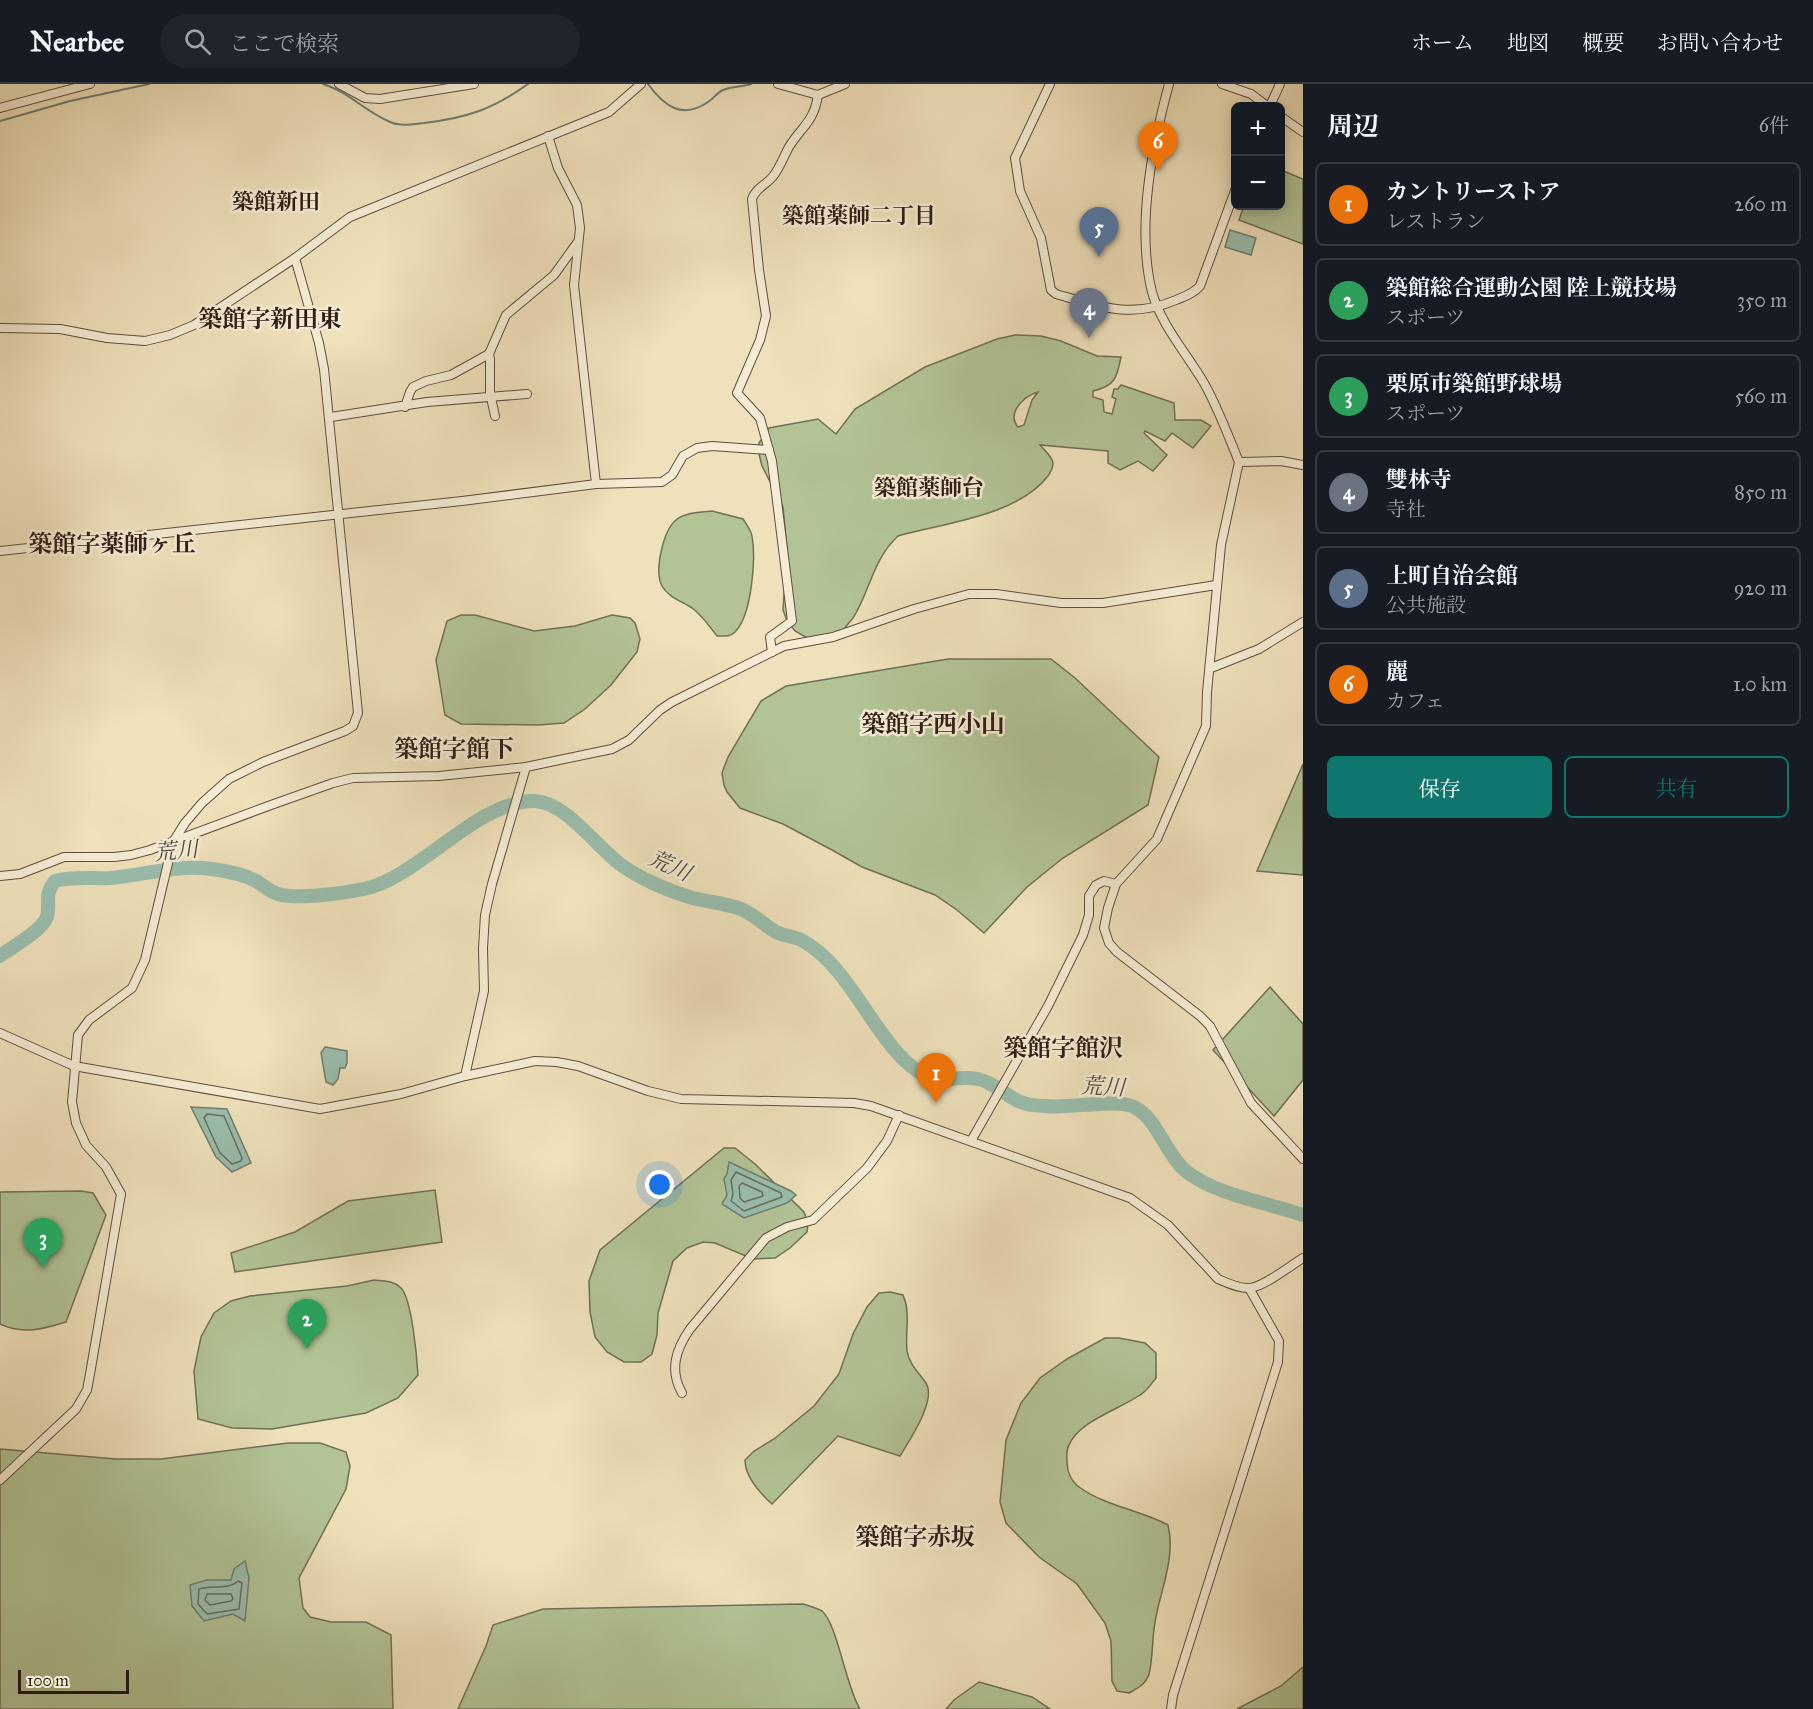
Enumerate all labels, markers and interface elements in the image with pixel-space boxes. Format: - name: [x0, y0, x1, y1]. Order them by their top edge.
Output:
- search box: [160, 14, 580, 68]
- text: Nearbee: [30, 24, 124, 59]
- icon: search: [181, 25, 214, 58]
- text: ここで検索: [229, 30, 339, 57]
- text: ホーム: [1411, 30, 1474, 56]
- text: 地図: [1507, 30, 1549, 56]
- text: 概要: [1582, 30, 1624, 56]
- text: お問い合わせ: [1657, 30, 1783, 56]
- map controls: [1231, 102, 1285, 210]
- button: +: [1231, 102, 1285, 156]
- text: 周辺: [1327, 110, 1379, 142]
- text: 6件: [1759, 113, 1789, 137]
- pin: 6: [1138, 122, 1178, 171]
- button: −: [1231, 156, 1285, 210]
- text: カントリーストア: [1386, 178, 1560, 205]
- district label: 築館新田: [232, 188, 320, 215]
- text: 1: [1345, 192, 1352, 216]
- text: 260 m: [1734, 192, 1787, 216]
- district label: 築館薬師二丁目: [782, 202, 936, 229]
- pin: 5: [1080, 208, 1118, 257]
- text: レストラン: [1386, 209, 1485, 233]
- text: 築館総合運動公園 陸上競技場: [1386, 274, 1677, 301]
- pin: 4: [1070, 288, 1108, 338]
- text: 2: [1344, 288, 1353, 312]
- text: 350 m: [1737, 288, 1787, 312]
- district label: 築館字新田東: [198, 304, 342, 334]
- text: スポーツ: [1386, 305, 1465, 329]
- text: 栗原市築館野球場: [1386, 370, 1562, 397]
- text: 3: [1345, 384, 1353, 408]
- text: 560 m: [1735, 384, 1787, 408]
- text: スポーツ: [1386, 401, 1465, 425]
- text: 雙林寺: [1386, 466, 1452, 493]
- district label: 築館薬師台: [874, 474, 984, 501]
- text: 4: [1343, 480, 1354, 504]
- text: 850 m: [1734, 480, 1787, 504]
- text: 寺社: [1386, 497, 1426, 521]
- district label: 築館字薬師ヶ丘: [28, 529, 196, 559]
- text: 上町自治会館: [1386, 562, 1518, 589]
- text: 5: [1344, 576, 1353, 600]
- text: 920 m: [1734, 576, 1787, 600]
- text: 公共施設: [1386, 593, 1466, 617]
- text: 麗: [1386, 658, 1408, 685]
- text: 6: [1343, 672, 1354, 696]
- text: 1.0 km: [1733, 672, 1787, 696]
- text: カフェ: [1386, 689, 1445, 713]
- district label: 築館字西小山: [861, 709, 1005, 739]
- district label: 築館字館下: [394, 734, 514, 764]
- button: 保存: [1327, 756, 1552, 818]
- button: 共有: [1564, 756, 1789, 818]
- water label: 荒川: [153, 835, 201, 866]
- water label: 荒川: [644, 844, 697, 888]
- district label: 築館字館沢: [1003, 1033, 1123, 1063]
- pin: 1: [916, 1054, 956, 1103]
- water label: 荒川: [1080, 1072, 1128, 1101]
- your location: [645, 1170, 674, 1199]
- pin: 3: [24, 1218, 63, 1268]
- pin: 2: [288, 1300, 326, 1349]
- district label: 築館字赤坂: [855, 1522, 975, 1552]
- scale bar: [18, 1667, 129, 1694]
- text: 100 m: [27, 1671, 69, 1690]

